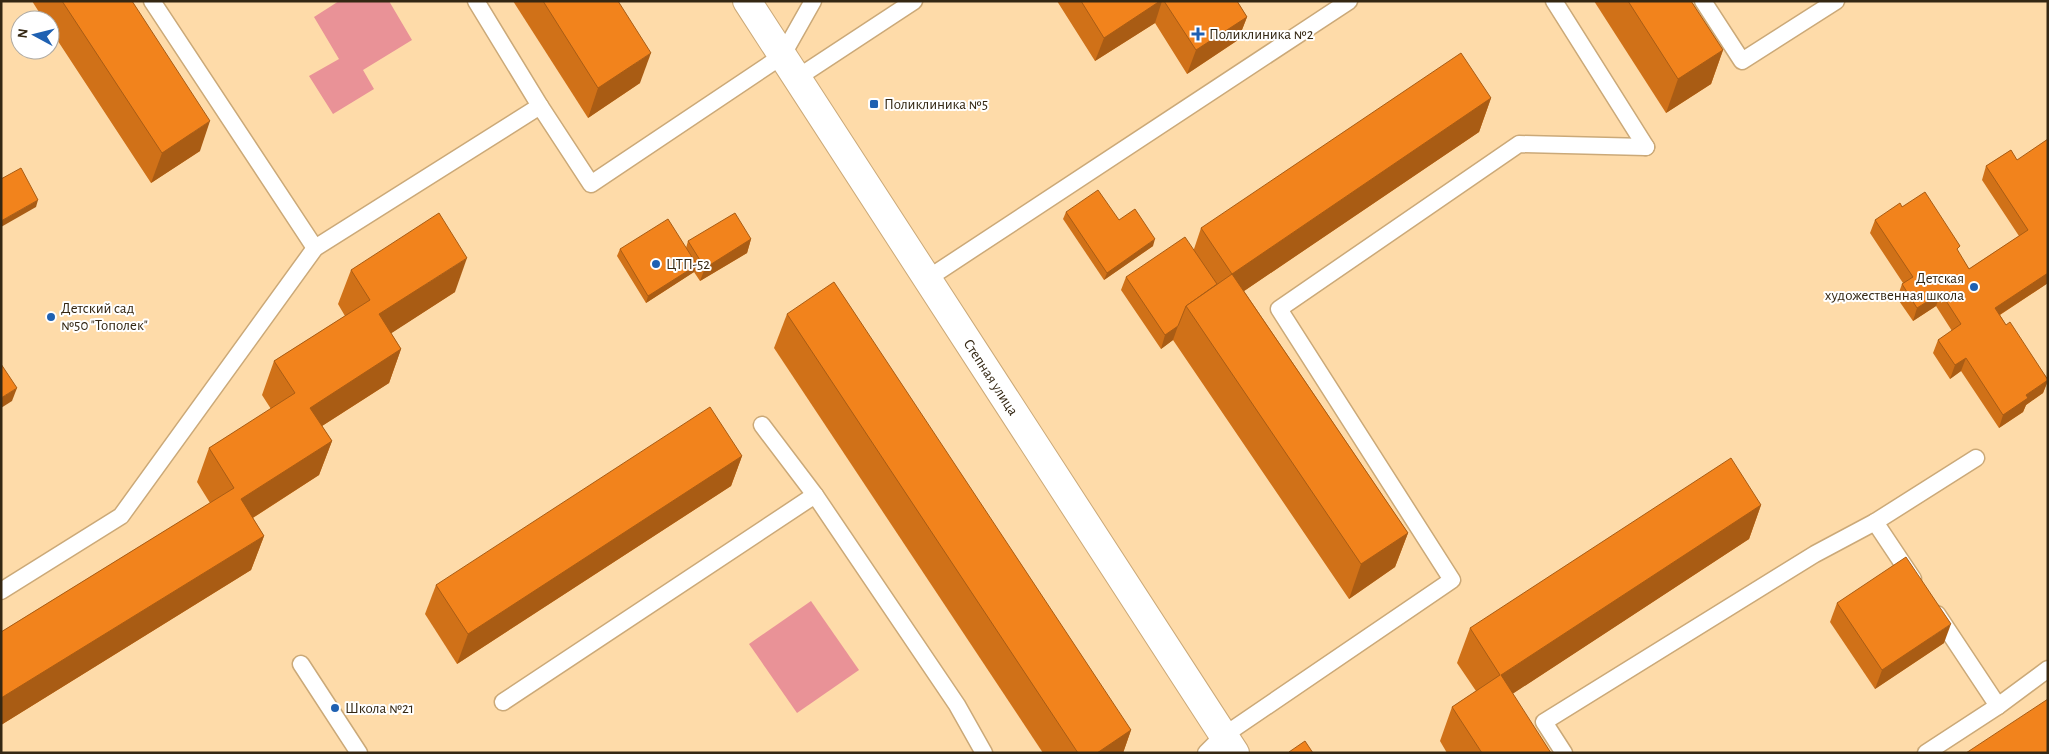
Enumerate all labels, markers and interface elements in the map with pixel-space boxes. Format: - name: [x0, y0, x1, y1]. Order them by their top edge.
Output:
- north arrow: [10, 10, 60, 60]
- marker: Поликлиника №2: [1191, 27, 1205, 41]
- place label: Поликлиника №2: [1209, 27, 1314, 42]
- text: N: [16, 28, 31, 39]
- place label: Поликлиника №5: [884, 97, 988, 112]
- marker: Поликлиника №5: [868, 98, 880, 110]
- place label: ЦТП-52: [666, 257, 710, 272]
- marker: ЦТП-52: [650, 258, 662, 270]
- place label: Детская художественная школа: [1825, 271, 1964, 303]
- marker: Детская художественная школа: [1968, 281, 1980, 293]
- place label: Детский сад №50 "Тополек": [61, 301, 148, 333]
- marker: Детский сад №50 "Тополек": [45, 311, 57, 323]
- street label: Степная улица: [960, 336, 1021, 418]
- place label: Школа №21: [345, 701, 414, 716]
- marker: Школа №21: [329, 702, 341, 714]

